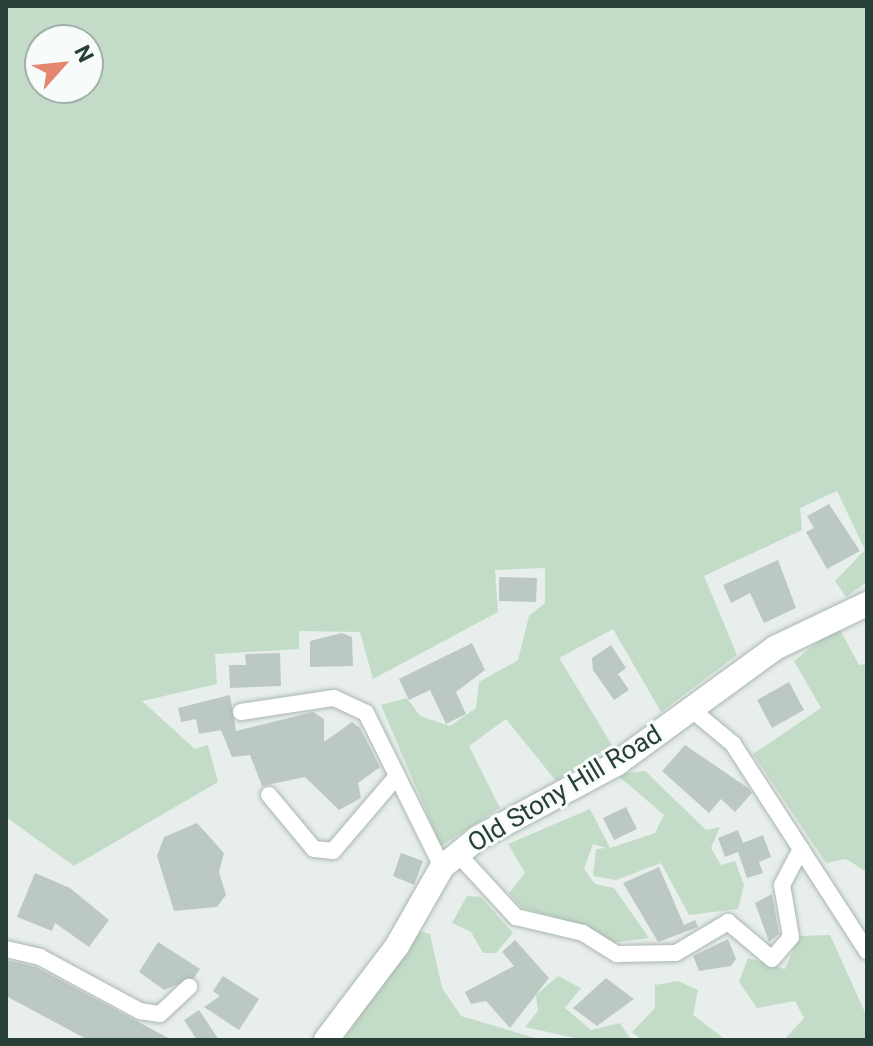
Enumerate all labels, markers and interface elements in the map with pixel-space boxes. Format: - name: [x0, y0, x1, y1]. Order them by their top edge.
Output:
- north arrow: [24, 24, 104, 104]
- text: N: [69, 41, 99, 66]
- street label: Old Stony Hill Road: [462, 719, 668, 859]

